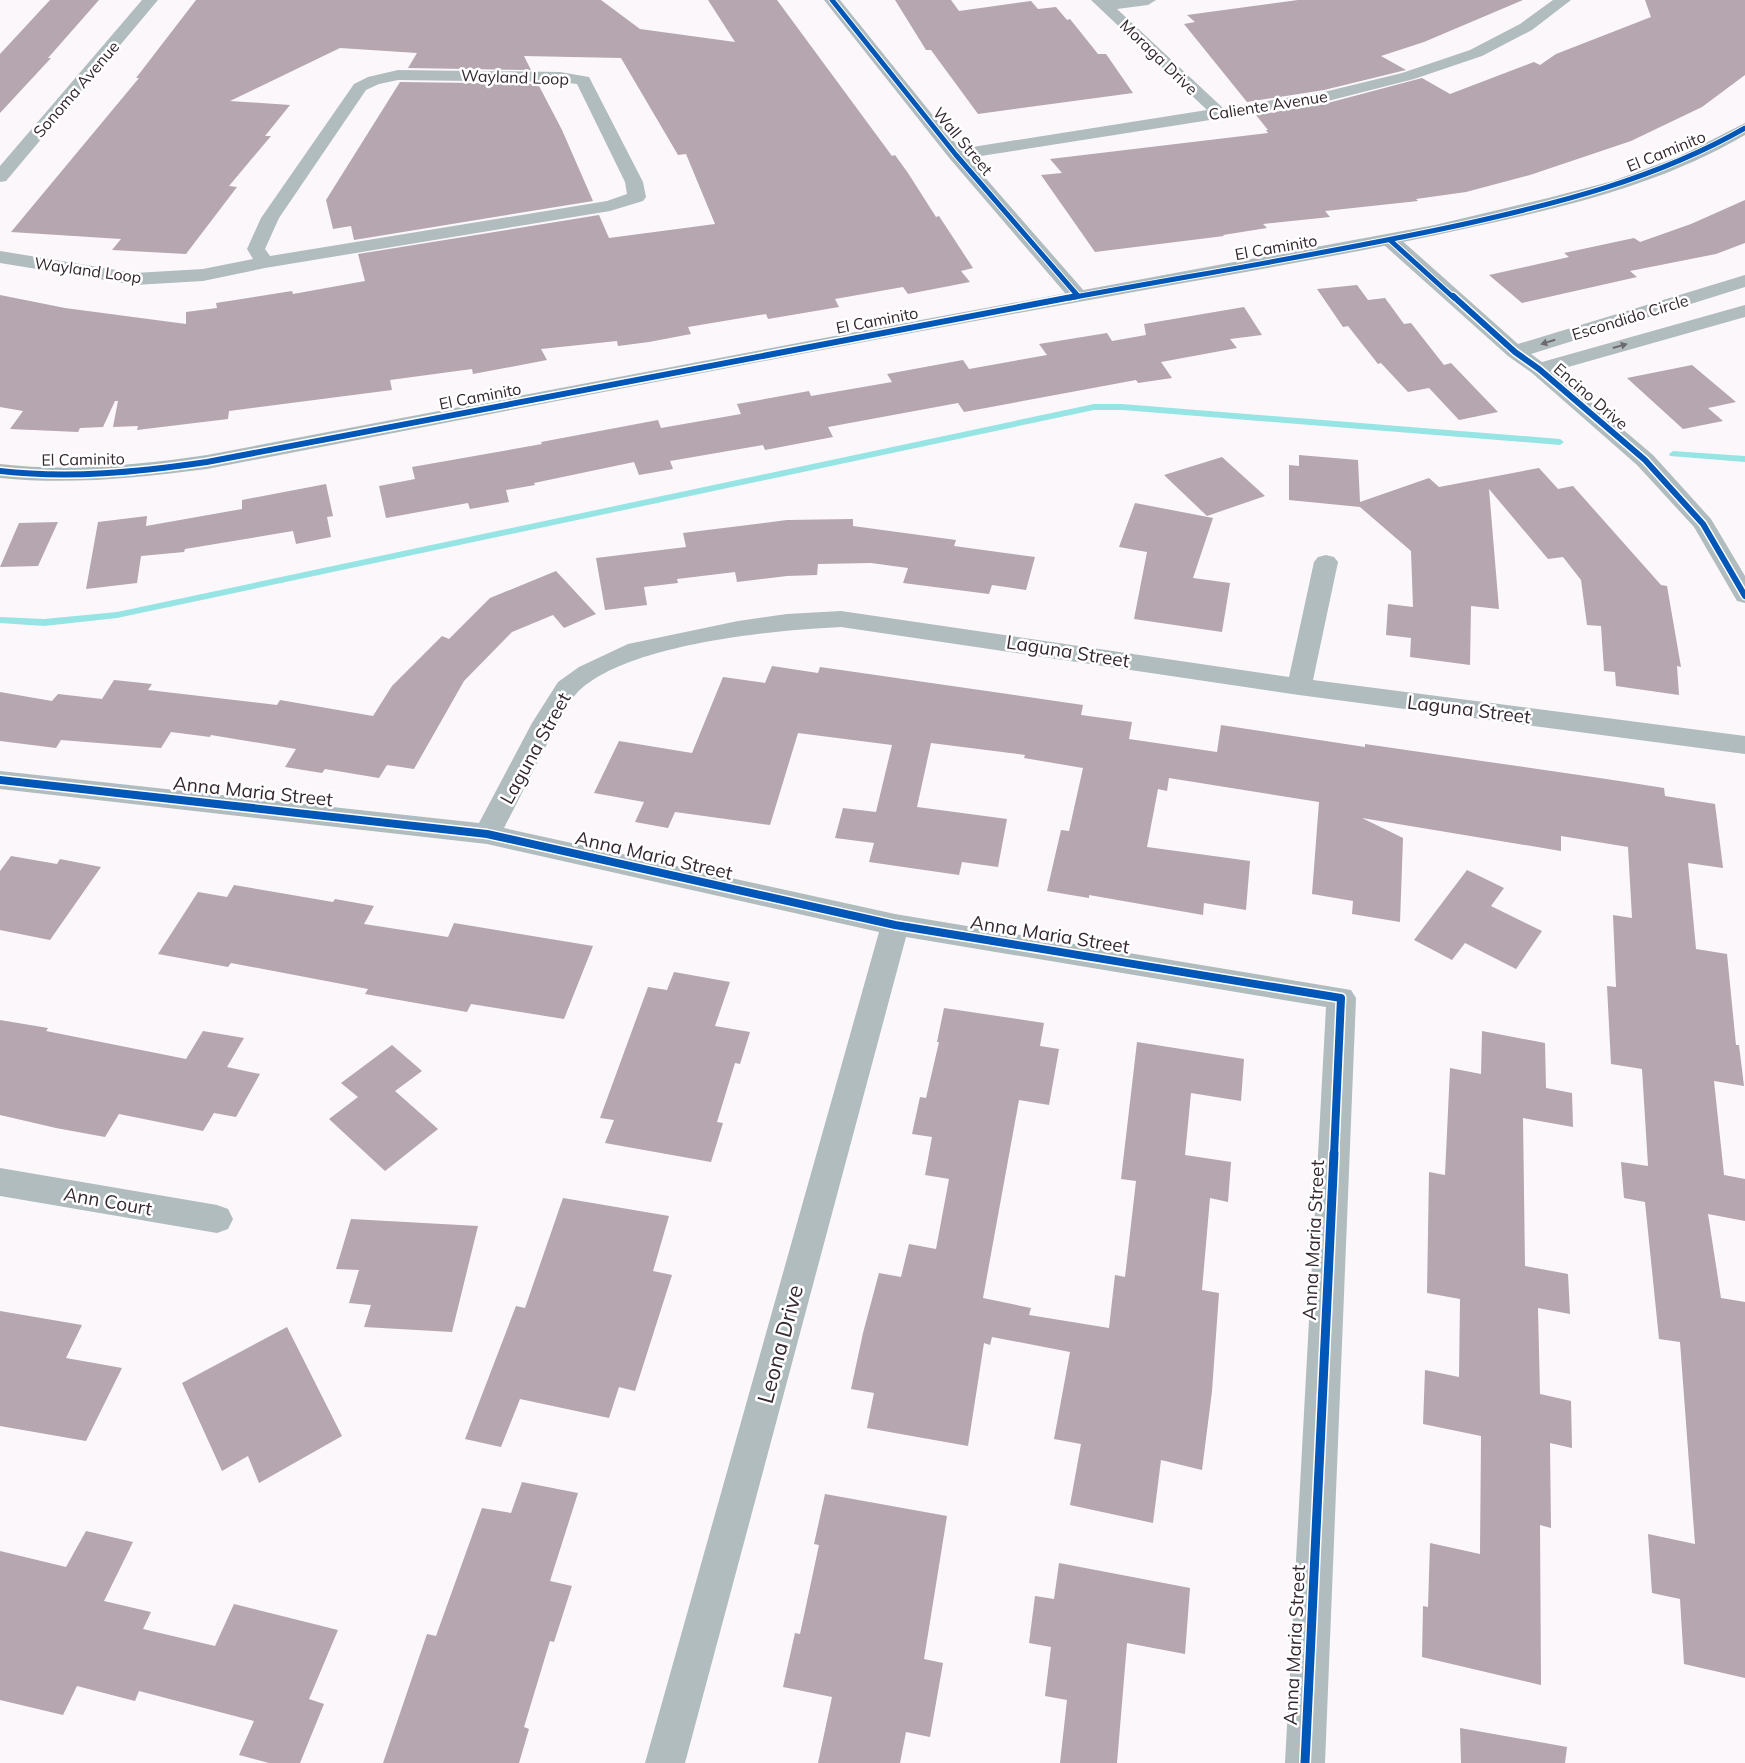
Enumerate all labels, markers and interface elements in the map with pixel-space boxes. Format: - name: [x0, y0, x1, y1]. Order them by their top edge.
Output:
- street label: Moraga Drive: [1116, 15, 1202, 99]
- street label: Sonoma Avenue: [29, 37, 123, 141]
- street label: Wayland Loop: [461, 65, 569, 89]
- street label: Caliente Avenue: [1207, 86, 1329, 124]
- street label: Wall Street: [929, 103, 997, 179]
- street label: El Caminito: [1624, 126, 1708, 176]
- street label: El Caminito: [1233, 230, 1319, 264]
- street label: Wayland Loop: [33, 253, 143, 287]
- street label: Escondido Circle: [1569, 290, 1691, 344]
- street label: El Caminito: [834, 302, 920, 338]
- one-way arrow: [1540, 339, 1555, 347]
- one-way arrow: [1612, 342, 1627, 350]
- street label: Encino Drive: [1550, 358, 1632, 434]
- street label: El Caminito: [437, 378, 523, 414]
- street label: El Caminito: [41, 448, 125, 470]
- street label: Laguna Street: [1005, 629, 1132, 673]
- street label: Laguna Street: [494, 688, 576, 808]
- street label: Laguna Street: [1406, 690, 1532, 729]
- street label: Anna Maria Street: [172, 771, 334, 811]
- street label: Anna Maria Street: [573, 825, 735, 885]
- street label: Anna Maria Street: [969, 910, 1132, 958]
- street label: Anna Maria Street: [1297, 1159, 1329, 1321]
- street label: Ann Court: [62, 1181, 154, 1221]
- street label: Leona Drive: [751, 1282, 809, 1406]
- street label: Anna Maria Street: [1278, 1564, 1310, 1726]

